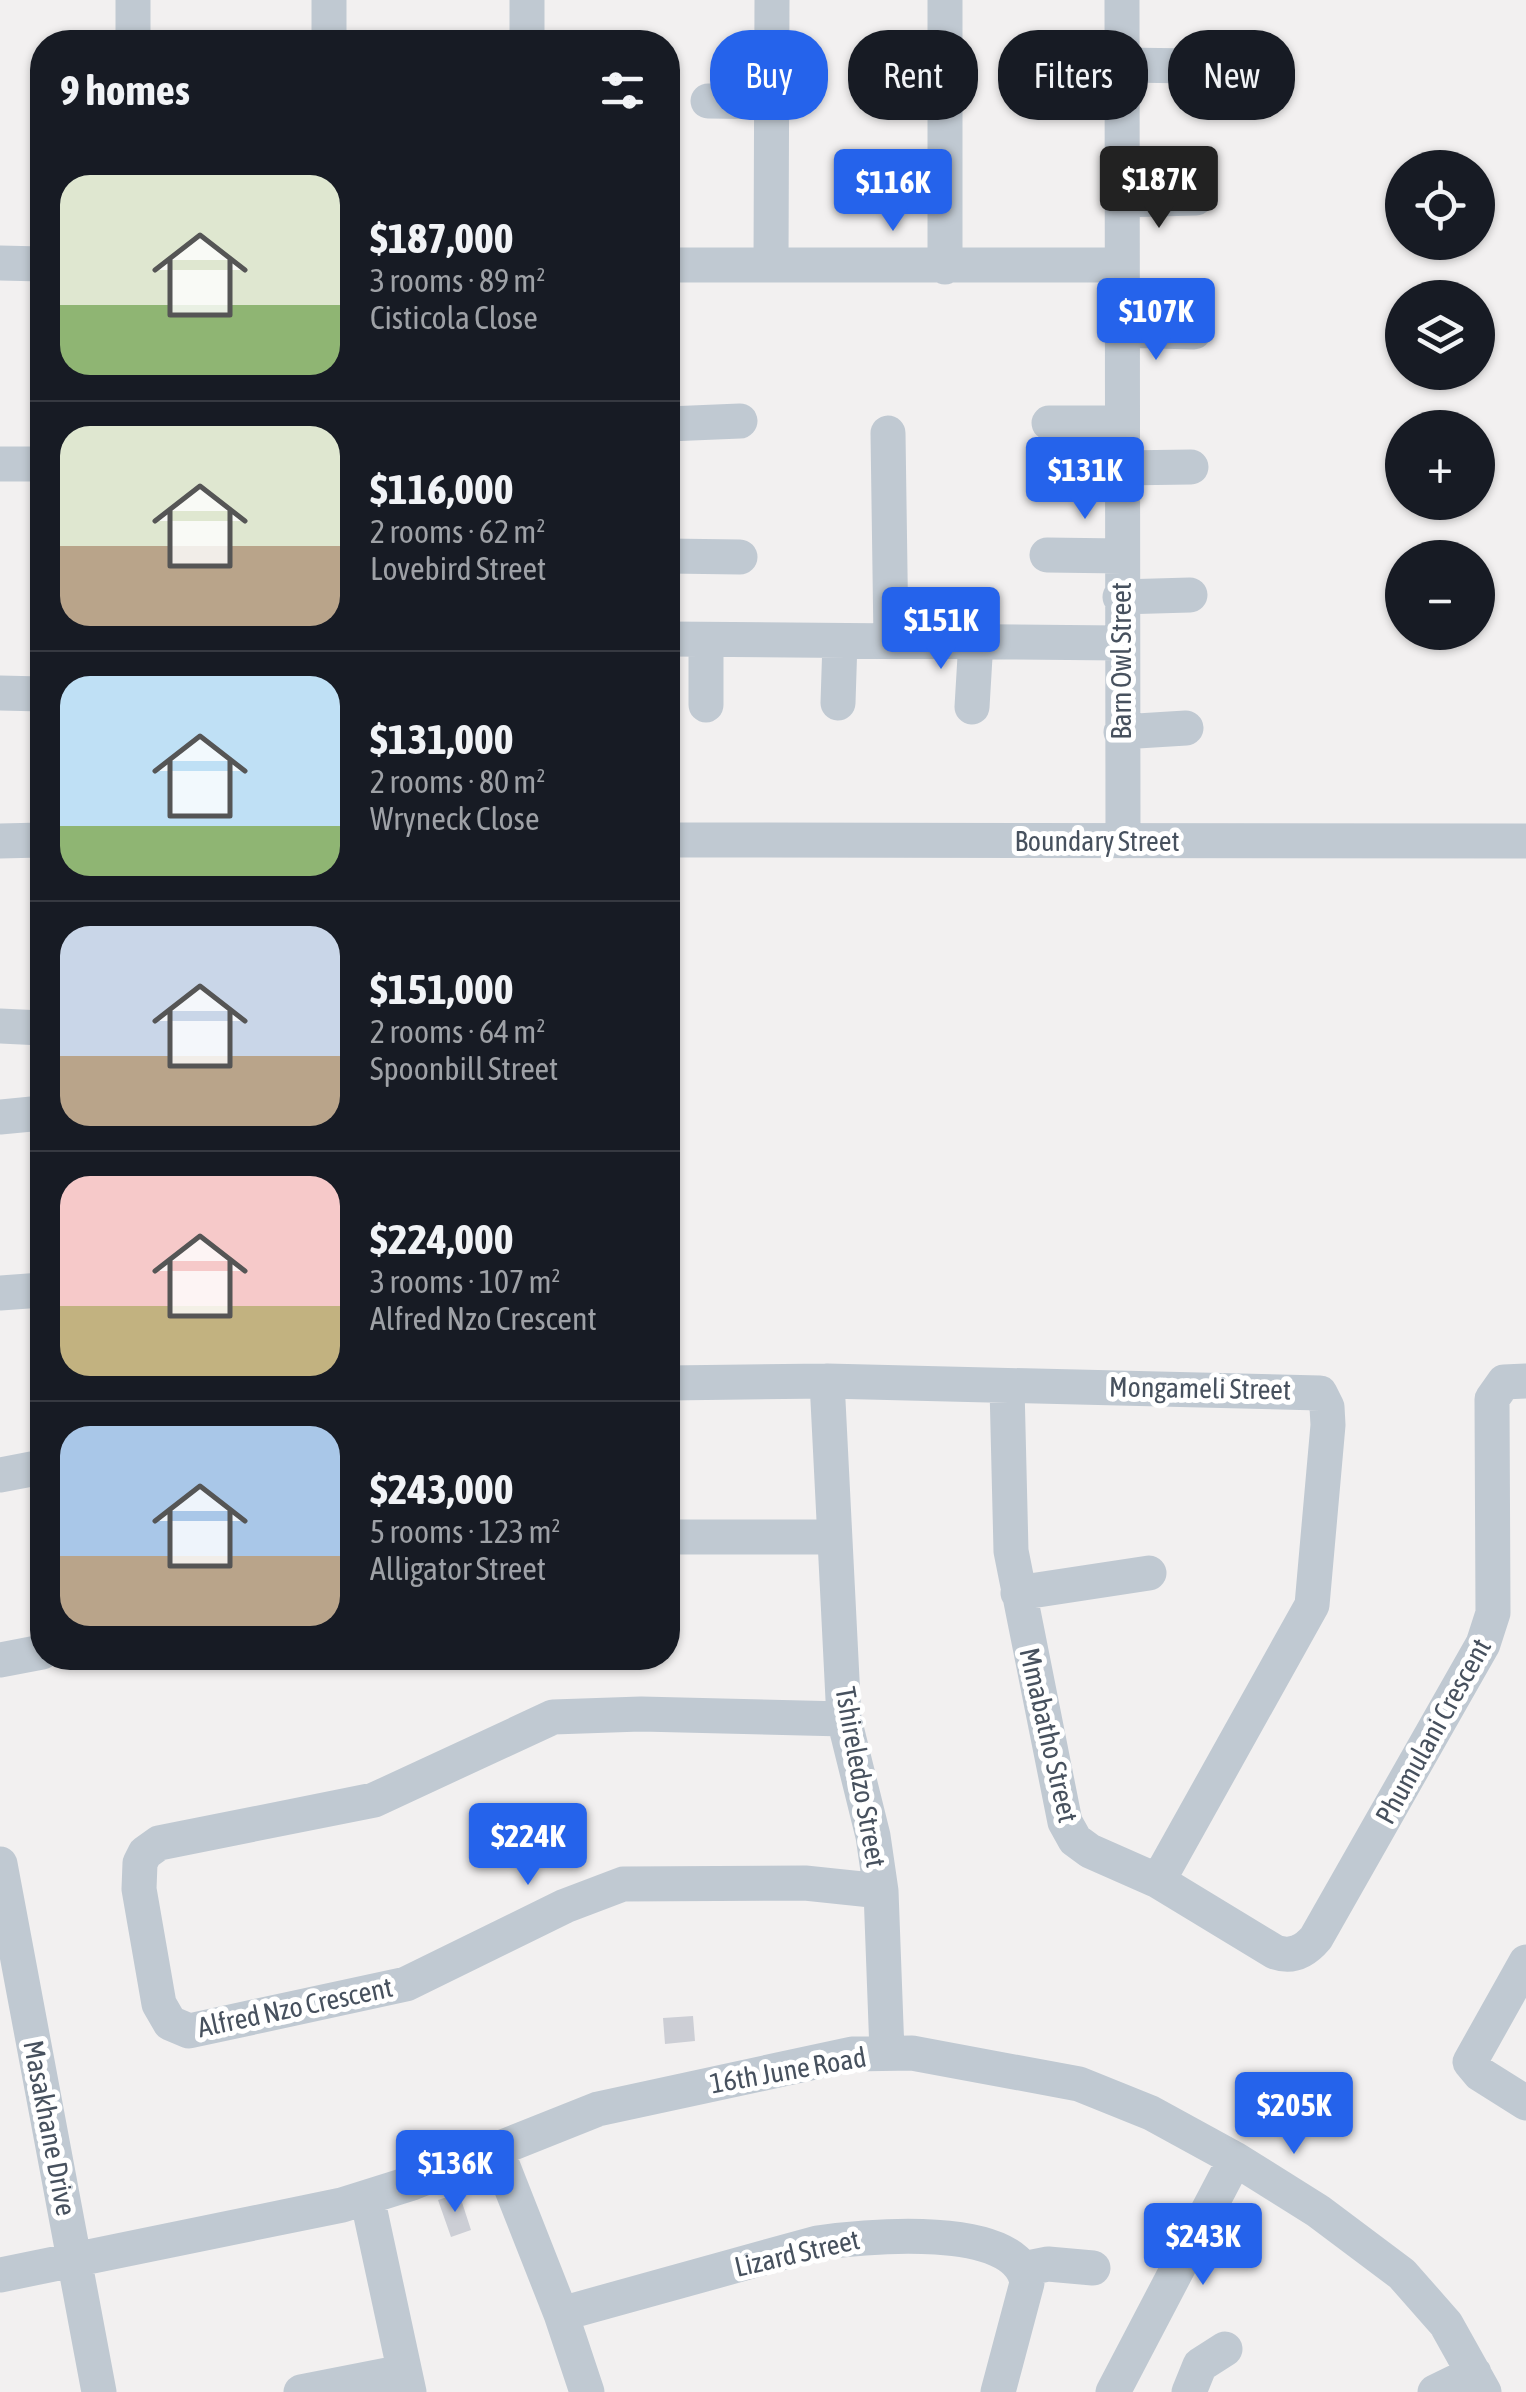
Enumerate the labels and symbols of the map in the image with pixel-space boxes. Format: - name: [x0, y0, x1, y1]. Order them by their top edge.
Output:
- pin: $187K: [1089, 146, 1229, 231]
- pin: $116K: [823, 149, 963, 234]
- pin: $107K: [1086, 278, 1226, 363]
- pin: $131K: [1015, 437, 1155, 522]
- street label: Barn Owl Street: [1105, 582, 1137, 740]
- pin: $151K: [871, 587, 1011, 672]
- street label: Boundary Street: [1015, 825, 1179, 857]
- street label: Mongameli Street: [1109, 1370, 1291, 1406]
- street label: Phumulani Crescent: [1369, 1633, 1497, 1829]
- street label: Mmabatho Street: [1013, 1645, 1085, 1825]
- street label: Tshireledzo Street: [829, 1684, 893, 1870]
- pin: $224K: [458, 1803, 598, 1888]
- street label: Alfred Nzo Crescent: [195, 1971, 395, 2043]
- street label: Masakhane Drive: [17, 2038, 83, 2218]
- street label: 16th June Road: [707, 2041, 869, 2099]
- pin: $205K: [1224, 2072, 1364, 2157]
- pin: $136K: [385, 2130, 525, 2215]
- pin: $243K: [1133, 2203, 1273, 2288]
- street label: Lizard Street: [731, 2223, 863, 2283]

